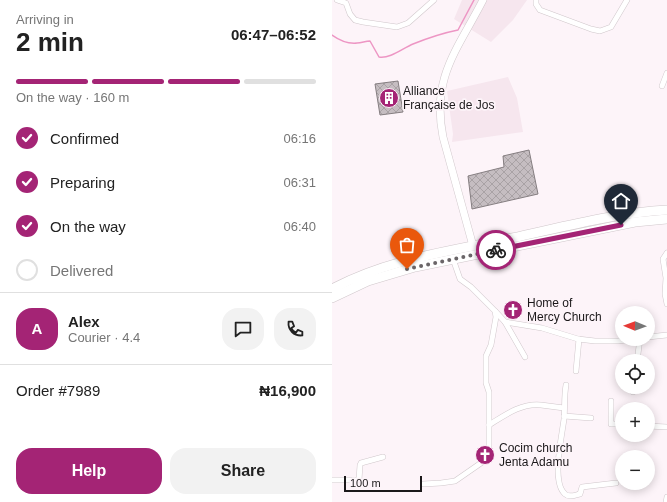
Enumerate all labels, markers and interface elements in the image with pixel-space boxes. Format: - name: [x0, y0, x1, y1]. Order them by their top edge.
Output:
- text: Arriving in: [16, 12, 74, 27]
- text: 06:47–06:52: [231, 26, 316, 43]
- text: 2 min: [16, 27, 84, 57]
- place label: Alliance Française de Jos: [403, 84, 494, 112]
- building icon: Alliance Française de Jos: [378, 87, 400, 109]
- text: On the way · 160 m: [16, 90, 129, 105]
- icon: check: [16, 127, 38, 149]
- text: Confirmed: [50, 130, 119, 147]
- text: 06:16: [283, 131, 316, 146]
- icon: check: [16, 171, 38, 193]
- text: Preparing: [50, 174, 115, 191]
- text: 06:31: [283, 175, 316, 190]
- pin: [604, 184, 638, 225]
- icon: home: [610, 190, 632, 212]
- icon: check: [16, 215, 38, 237]
- text: On the way: [50, 218, 126, 235]
- text: 06:40: [283, 219, 316, 234]
- pin: [390, 228, 424, 269]
- courier: [476, 230, 516, 270]
- icon: bag: [396, 234, 418, 256]
- icon: bike: [485, 239, 507, 261]
- text: Delivered: [50, 262, 113, 279]
- place label: Home of Mercy Church: [527, 296, 602, 324]
- church icon: Home of Mercy Church: [502, 299, 524, 321]
- north arrow: [615, 306, 655, 346]
- map controls: [615, 306, 655, 490]
- button: chat: [222, 308, 264, 350]
- button: phone: [274, 308, 316, 350]
- text: Alex: [68, 313, 100, 330]
- text: A: [32, 320, 42, 337]
- text: Courier · 4.4: [68, 330, 140, 345]
- button: locate: [615, 354, 655, 394]
- text: Order #7989: [16, 382, 100, 399]
- text: ₦16,900: [259, 382, 316, 399]
- button: +: [615, 402, 655, 442]
- place label: Cocim church Jenta Adamu: [499, 441, 572, 469]
- church icon: Cocim church Jenta Adamu: [474, 444, 496, 466]
- button: Help: [16, 448, 162, 494]
- button: Share: [170, 448, 316, 494]
- button: −: [615, 450, 655, 490]
- scale bar: [344, 474, 422, 493]
- text: 100 m: [350, 477, 381, 489]

